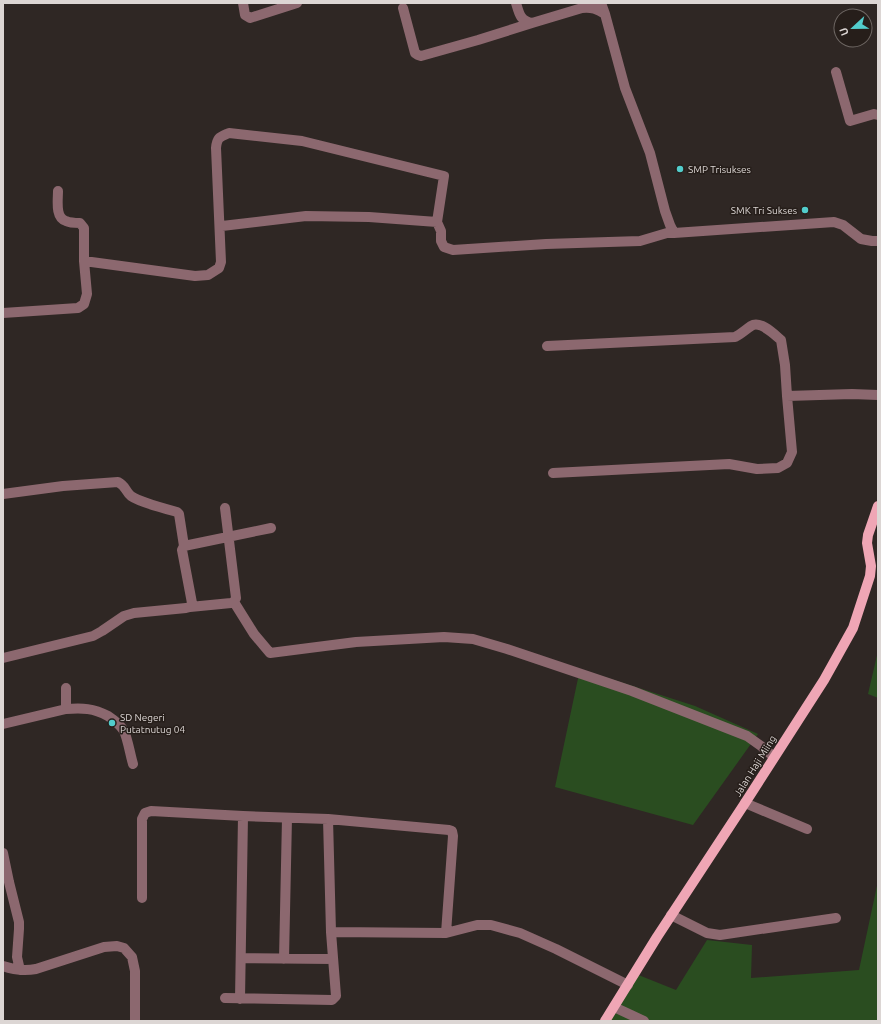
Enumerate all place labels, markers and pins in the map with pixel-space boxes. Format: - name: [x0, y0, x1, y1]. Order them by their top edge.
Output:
- marker: SMP Trisukses: [675, 164, 685, 174]
- place label: SMP Trisukses: [688, 164, 751, 175]
- place label: SMK Tri Sukses: [731, 205, 797, 216]
- marker: SMK Tri Sukses: [800, 205, 810, 215]
- place label: SD Negeri Putatnutug 04: [120, 712, 185, 735]
- marker: SD Negeri Putatnutug 04: [107, 718, 117, 728]

